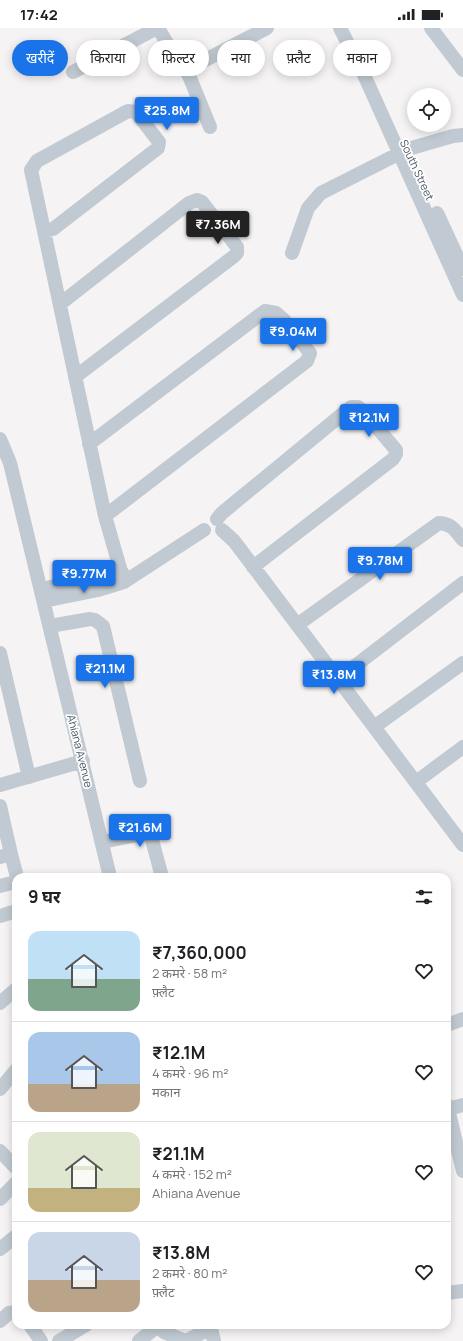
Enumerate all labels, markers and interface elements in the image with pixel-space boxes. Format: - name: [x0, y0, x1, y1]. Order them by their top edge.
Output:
- text: 17:42: [20, 4, 58, 25]
- chip: खरीदें: [12, 40, 68, 76]
- chip: किराया: [76, 40, 140, 76]
- chip: फ़िल्टर: [148, 40, 209, 76]
- chip: नया: [217, 40, 265, 76]
- chip: फ़्लैट: [273, 40, 325, 76]
- chip: मकान: [333, 40, 391, 76]
- map controls: [407, 88, 451, 132]
- button: locate: [407, 88, 451, 132]
- pin: ₹25.8M: [134, 97, 200, 131]
- text: ₹25.8M: [144, 101, 190, 119]
- street label: South Street: [397, 137, 438, 203]
- pin: ₹7.36M: [185, 211, 251, 245]
- text: ₹7.36M: [195, 215, 241, 233]
- pin: ₹9.04M: [260, 318, 326, 352]
- text: ₹9.04M: [269, 322, 317, 340]
- pin: ₹12.1M: [336, 404, 402, 438]
- text: ₹12.1M: [349, 408, 389, 426]
- pin: ₹9.78M: [347, 547, 413, 581]
- text: ₹9.78M: [357, 551, 403, 569]
- pin: ₹9.77M: [51, 560, 117, 594]
- text: ₹9.77M: [61, 564, 107, 582]
- pin: ₹21.1M: [72, 655, 138, 689]
- text: ₹21.1M: [85, 659, 125, 677]
- pin: ₹13.8M: [301, 661, 367, 695]
- text: ₹13.8M: [312, 665, 356, 683]
- street label: Ahiana Avenue: [64, 713, 97, 789]
- pin: ₹21.6M: [107, 814, 173, 848]
- text: ₹21.6M: [118, 818, 162, 836]
- text: 9 घर: [28, 885, 60, 908]
- icon: filters: [413, 886, 435, 908]
- text: ₹7,360,000: [152, 941, 247, 964]
- icon: home: [60, 947, 108, 995]
- icon: heart: [413, 960, 435, 982]
- text: 2 कमरे · 58 m²: [152, 964, 227, 982]
- text: फ़्लैट: [152, 983, 175, 1001]
- text: ₹12.1M: [152, 1041, 205, 1064]
- icon: home: [60, 1048, 108, 1096]
- icon: heart: [413, 1061, 435, 1083]
- text: 4 कमरे · 96 m²: [152, 1064, 228, 1082]
- text: मकान: [152, 1083, 180, 1101]
- text: ₹21.1M: [152, 1142, 205, 1165]
- icon: home: [60, 1148, 108, 1196]
- icon: heart: [413, 1161, 435, 1183]
- text: 4 कमरे · 152 m²: [152, 1165, 232, 1183]
- text: Ahiana Avenue: [152, 1184, 240, 1202]
- text: ₹13.8M: [152, 1241, 210, 1264]
- icon: home: [60, 1248, 108, 1296]
- icon: heart: [413, 1261, 435, 1283]
- text: 2 कमरे · 80 m²: [152, 1264, 228, 1282]
- text: फ़्लैट: [152, 1283, 175, 1301]

